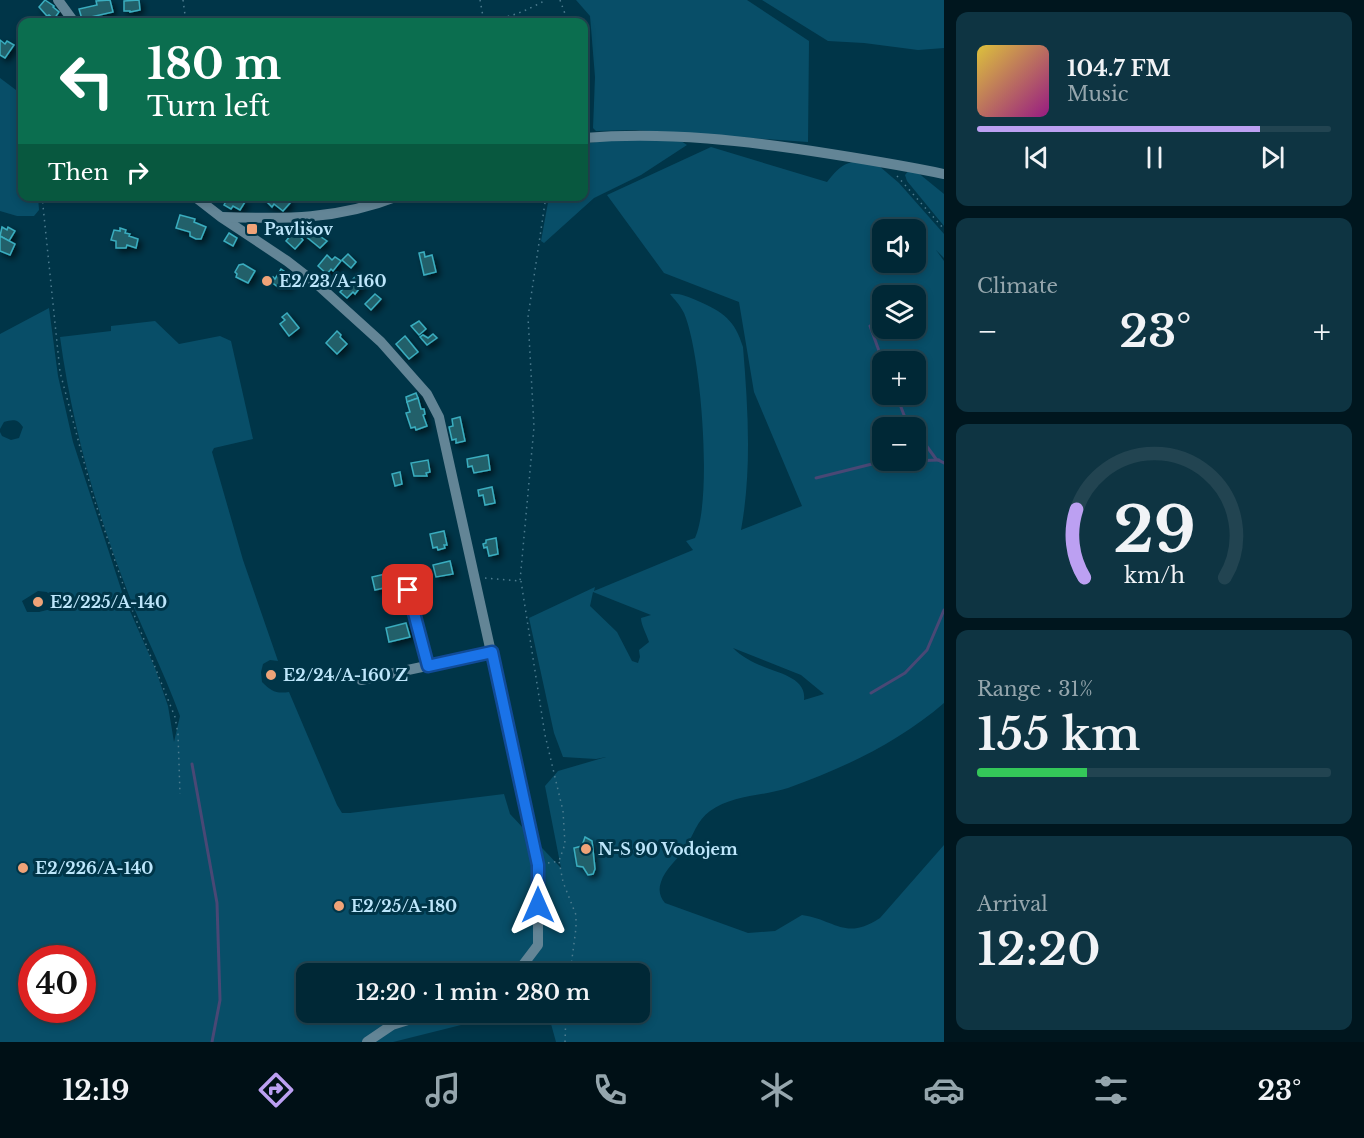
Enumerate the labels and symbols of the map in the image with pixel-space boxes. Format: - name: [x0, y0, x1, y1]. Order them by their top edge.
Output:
- place label: Pavlišov: [264, 219, 333, 239]
- marker: Pavlišov: [245, 222, 259, 236]
- place label: E2/23/A-160: [279, 271, 387, 291]
- marker: E2/23/A-160: [260, 274, 274, 288]
- pin: [382, 564, 433, 615]
- place label: E2/225/A-140: [50, 592, 167, 612]
- marker: E2/225/A-140: [31, 595, 45, 609]
- place label: E2/24/A-160 Z: [283, 665, 408, 685]
- marker: E2/24/A-160 Z: [264, 668, 278, 682]
- place label: N-S 90 Vodojem: [598, 839, 738, 859]
- marker: N-S 90 Vodojem: [579, 842, 593, 856]
- place label: E2/226/A-140: [35, 858, 153, 878]
- marker: E2/226/A-140: [16, 861, 30, 875]
- position arrow: [506, 873, 570, 937]
- place label: E2/25/A-180: [351, 896, 457, 916]
- marker: E2/25/A-180: [332, 899, 346, 913]
- speed limit sign: 40: [18, 945, 96, 1023]

